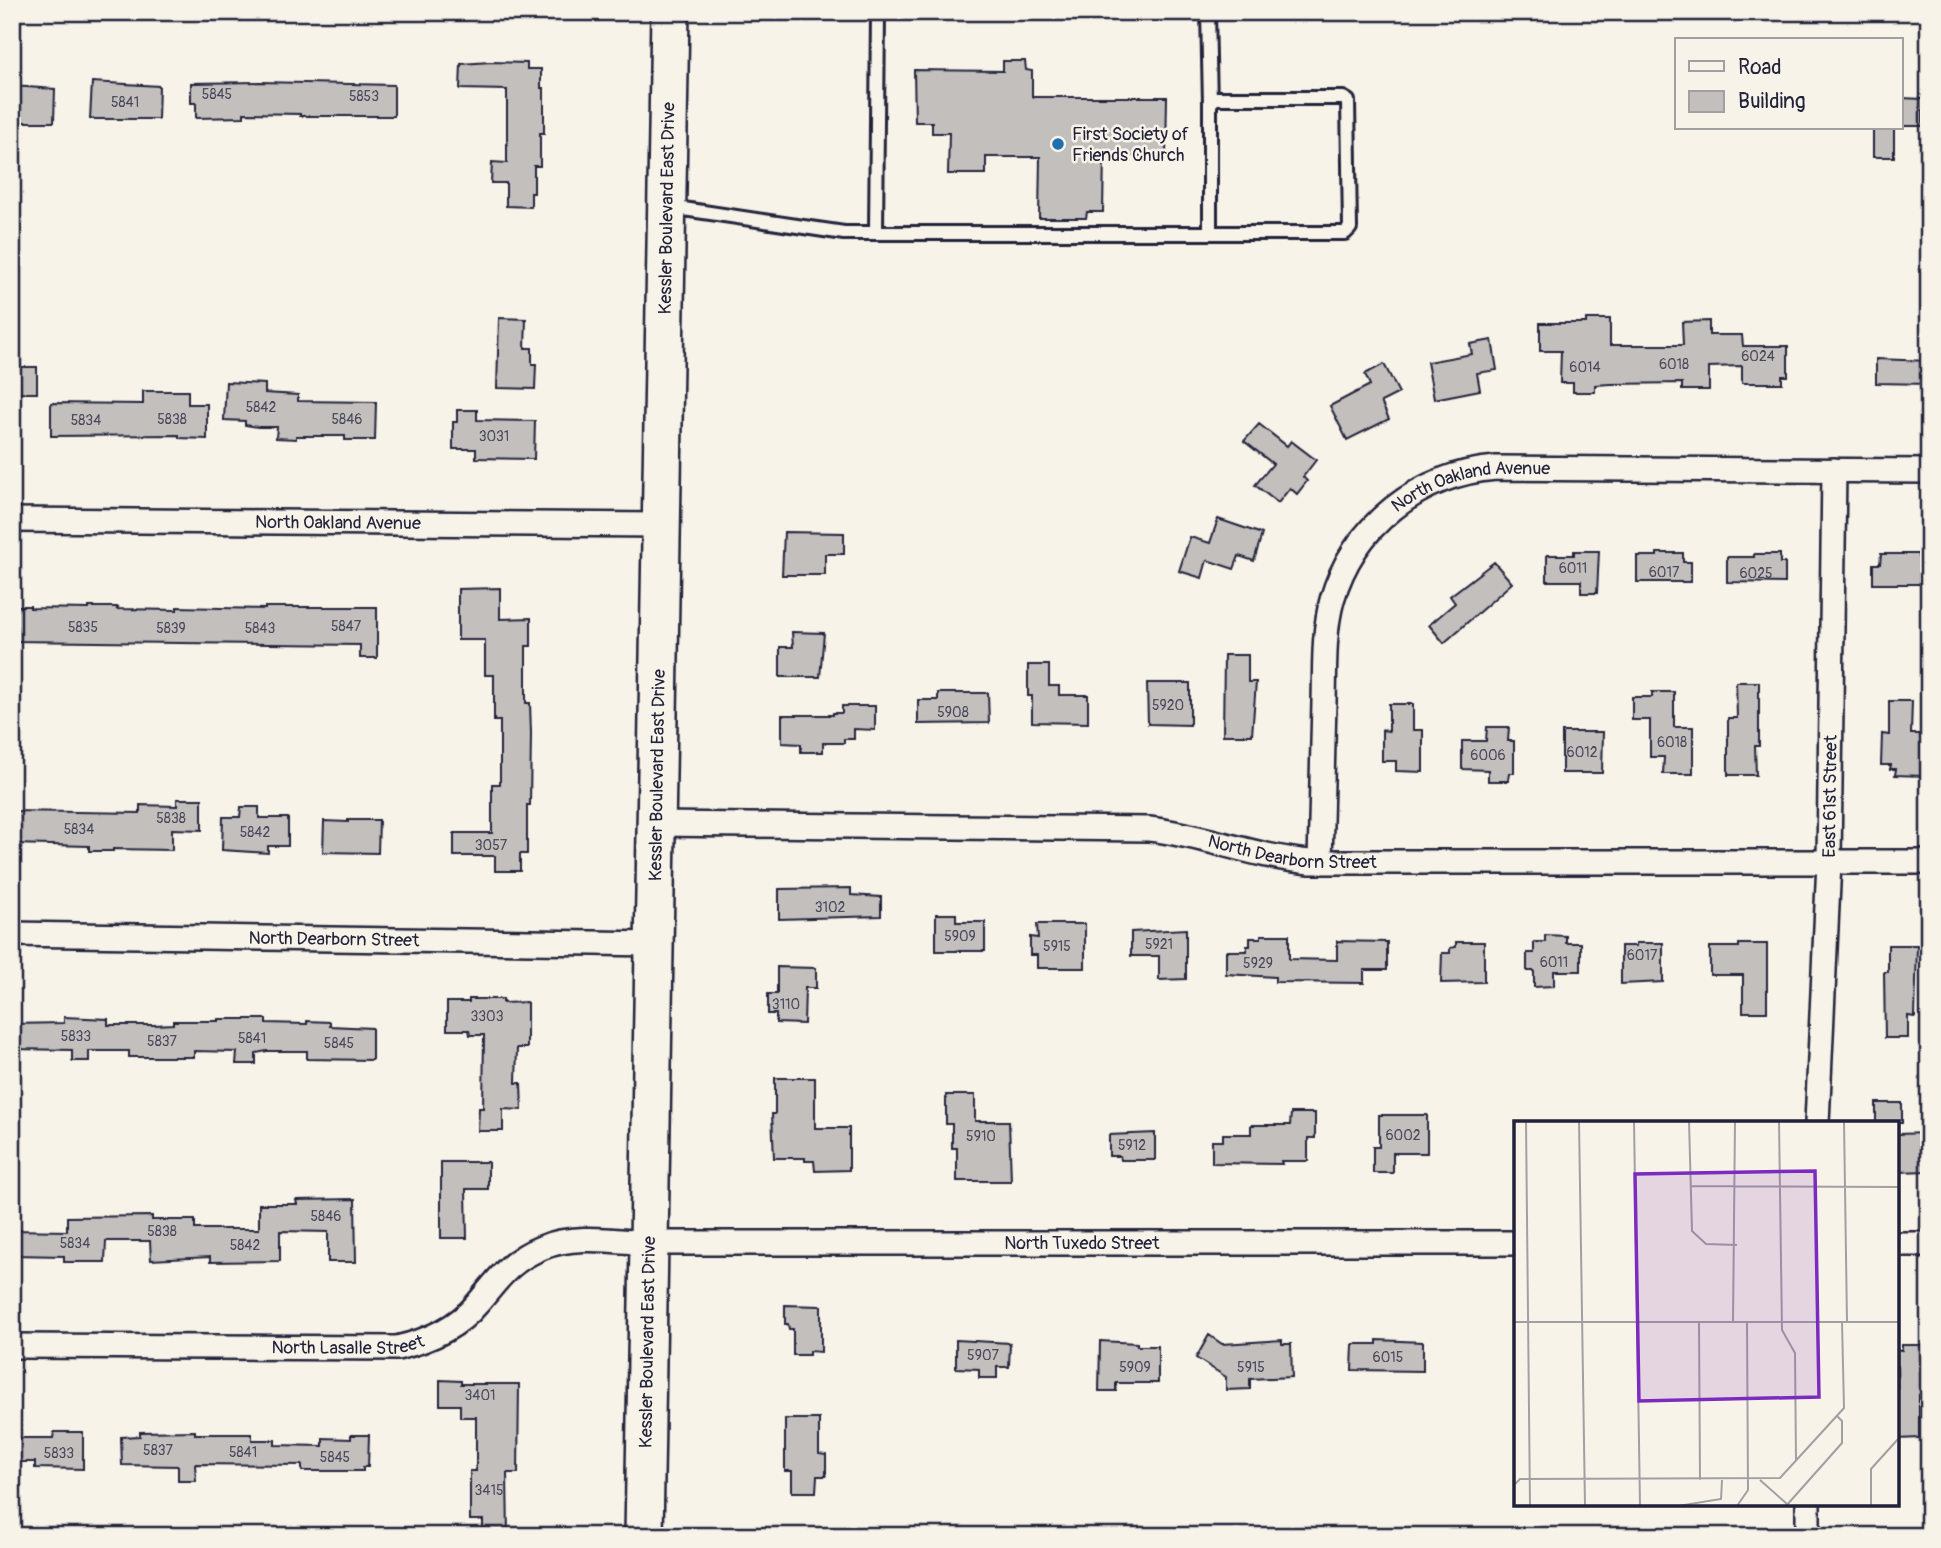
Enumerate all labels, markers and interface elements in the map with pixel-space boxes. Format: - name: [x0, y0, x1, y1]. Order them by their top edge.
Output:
- legend: [1675, 38, 1902, 130]
- text: Road: [1738, 54, 1782, 81]
- house number: 5845: [202, 86, 232, 103]
- house number: 5853: [349, 88, 379, 105]
- text: Building: [1738, 88, 1805, 115]
- house number: 5841: [111, 94, 139, 111]
- street label: Kessler Boulevard East Drive: [654, 102, 680, 314]
- place label: First Society of Friends Church: [1072, 123, 1190, 167]
- marker: First Society of Friends Church: [1050, 136, 1066, 152]
- house number: 6024: [1741, 348, 1775, 365]
- house number: 6018: [1659, 356, 1689, 373]
- house number: 6014: [1569, 359, 1601, 376]
- house number: 5842: [246, 399, 276, 416]
- house number: 5838: [157, 411, 187, 428]
- house number: 5846: [332, 411, 362, 428]
- house number: 5834: [71, 412, 101, 429]
- house number: 3031: [479, 428, 509, 445]
- street label: North Oakland Avenue: [1387, 457, 1550, 518]
- street label: North Oakland Avenue: [255, 511, 421, 535]
- house number: 6011: [1559, 560, 1587, 577]
- house number: 6017: [1649, 564, 1680, 581]
- house number: 6025: [1739, 565, 1773, 582]
- house number: 5847: [331, 618, 362, 635]
- house number: 5835: [68, 619, 98, 636]
- house number: 5839: [156, 620, 186, 637]
- house number: 5843: [245, 620, 275, 637]
- street label: Kessler Boulevard East Drive: [644, 669, 671, 881]
- house number: 5920: [1152, 697, 1184, 714]
- house number: 5908: [937, 704, 969, 721]
- house number: 6018: [1657, 734, 1687, 751]
- street label: East 61st Street: [1818, 734, 1843, 858]
- house number: 6012: [1566, 744, 1598, 761]
- house number: 6006: [1470, 747, 1506, 764]
- house number: 5838: [156, 810, 186, 827]
- house number: 5834: [64, 821, 94, 838]
- house number: 5842: [240, 824, 270, 841]
- street label: North Dearborn Street: [1205, 830, 1378, 874]
- house number: 3057: [475, 837, 508, 854]
- house number: 3102: [815, 899, 846, 916]
- street label: North Dearborn Street: [248, 927, 420, 952]
- house number: 5909: [944, 928, 976, 945]
- house number: 5921: [1145, 936, 1173, 953]
- house number: 5915: [1043, 938, 1071, 955]
- house number: 6017: [1627, 947, 1658, 964]
- house number: 6011: [1540, 954, 1568, 971]
- house number: 5929: [1243, 955, 1273, 972]
- house number: 3110: [772, 996, 800, 1013]
- house number: 3303: [471, 1008, 504, 1025]
- house number: 5833: [61, 1028, 91, 1045]
- house number: 5841: [238, 1030, 266, 1047]
- house number: 5837: [147, 1033, 178, 1050]
- house number: 5845: [324, 1035, 354, 1052]
- inset map: [1514, 1121, 1899, 1506]
- house number: 6002: [1385, 1127, 1421, 1144]
- house number: 5910: [966, 1128, 996, 1145]
- house number: 5912: [1118, 1137, 1146, 1154]
- house number: 5846: [311, 1208, 341, 1225]
- house number: 5838: [147, 1223, 177, 1240]
- street label: North Tuxedo Street: [1004, 1232, 1160, 1255]
- house number: 5834: [60, 1235, 90, 1252]
- street label: Kessler Boulevard East Drive: [635, 1236, 661, 1448]
- house number: 5842: [230, 1237, 260, 1254]
- street label: North Lasalle Street: [271, 1330, 428, 1360]
- house number: 5907: [967, 1347, 999, 1364]
- house number: 6015: [1373, 1349, 1403, 1366]
- house number: 5909: [1119, 1359, 1151, 1376]
- house number: 5915: [1237, 1359, 1265, 1376]
- house number: 3401: [465, 1387, 495, 1404]
- house number: 5837: [143, 1442, 174, 1459]
- house number: 5841: [229, 1444, 257, 1461]
- house number: 5833: [44, 1445, 74, 1462]
- house number: 5845: [320, 1449, 350, 1466]
- house number: 3415: [475, 1482, 504, 1499]

